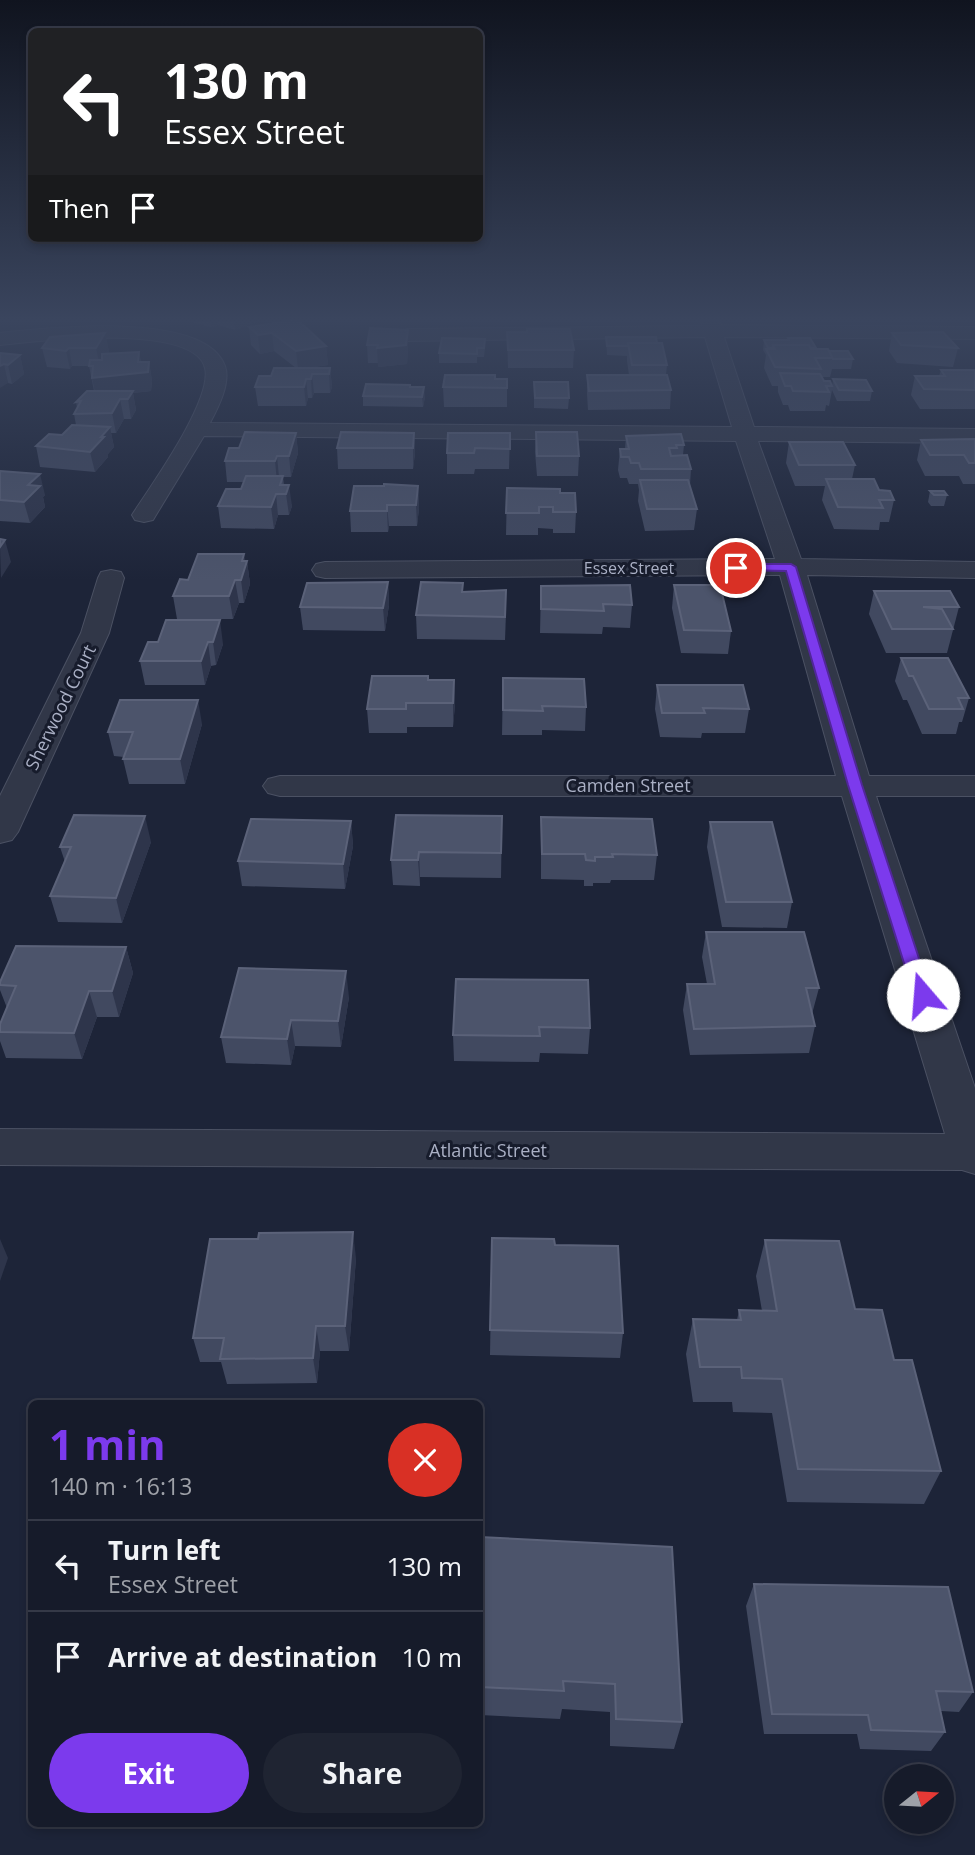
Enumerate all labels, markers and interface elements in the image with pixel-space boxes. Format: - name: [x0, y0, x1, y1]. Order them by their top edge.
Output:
- text: 130 m: [164, 47, 309, 113]
- icon: left: [49, 56, 140, 147]
- text: Essex Street: [164, 110, 345, 153]
- icon: arrive: [124, 189, 162, 227]
- text: Then: [49, 190, 110, 226]
- pin: [706, 538, 766, 598]
- icon: arrive: [717, 549, 755, 587]
- street label: Essex Street: [584, 557, 674, 579]
- street label: Sherwood Court: [19, 640, 101, 774]
- street label: Camden Street: [565, 773, 691, 797]
- position arrow: [886, 958, 960, 1032]
- street label: Atlantic Street: [429, 1138, 547, 1162]
- text: 1 min: [49, 1415, 166, 1472]
- button: close: [388, 1423, 462, 1497]
- text: 140 m · 16:13: [49, 1470, 192, 1502]
- text: Turn left: [108, 1532, 220, 1568]
- icon: left: [49, 1547, 87, 1585]
- text: 130 m: [387, 1548, 462, 1584]
- text: Essex Street: [108, 1568, 238, 1600]
- icon: arrive: [49, 1638, 87, 1676]
- text: Arrive at destination: [108, 1639, 377, 1675]
- text: 10 m: [401, 1639, 462, 1675]
- button: Exit: [49, 1733, 249, 1813]
- button: Share: [263, 1733, 462, 1813]
- north arrow: [884, 1764, 954, 1834]
- map controls: [884, 1764, 954, 1834]

